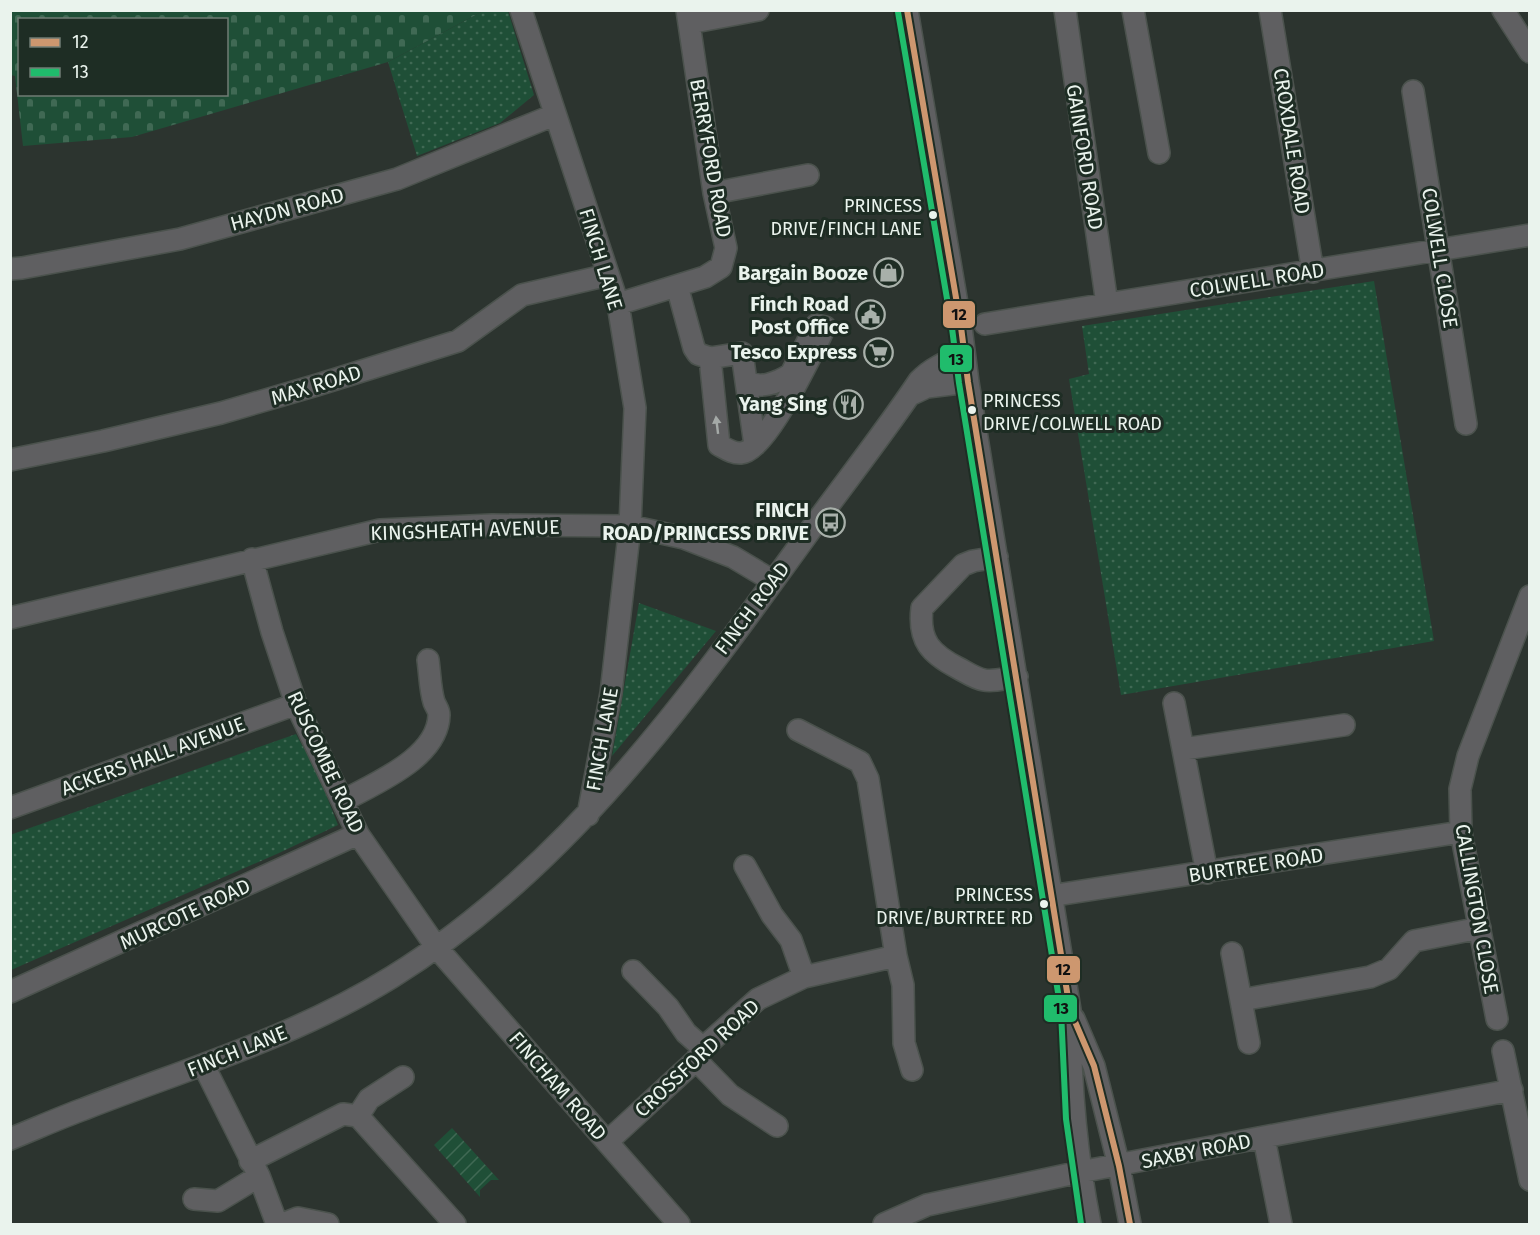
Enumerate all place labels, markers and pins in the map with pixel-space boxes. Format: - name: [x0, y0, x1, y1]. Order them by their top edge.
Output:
- place label: PRINCESS DRIVE/FINCH LANE: [770, 195, 922, 240]
- marker: PRINCESS DRIVE/FINCH LANE: [927, 209, 939, 221]
- shop icon: Bargain Booze: [873, 257, 905, 289]
- place label: Bargain Booze: [738, 261, 868, 285]
- place label: Finch Road Post Office: [750, 292, 849, 339]
- public building icon: Finch Road Post Office: [854, 299, 886, 331]
- supermarket icon: Tesco Express: [862, 336, 894, 368]
- place label: Tesco Express: [731, 340, 857, 364]
- restaurant icon: Yang Sing: [832, 388, 864, 420]
- place label: PRINCESS DRIVE/COLWELL ROAD: [983, 390, 1162, 435]
- place label: Yang Sing: [738, 392, 828, 416]
- marker: PRINCESS DRIVE/COLWELL ROAD: [966, 404, 978, 416]
- place label: FINCH ROAD/PRINCESS DRIVE: [602, 498, 809, 545]
- bus stop icon: FINCH ROAD/PRINCESS DRIVE: [814, 506, 846, 538]
- place label: PRINCESS DRIVE/BURTREE RD: [876, 884, 1033, 929]
- marker: PRINCESS DRIVE/BURTREE RD: [1038, 898, 1050, 910]

